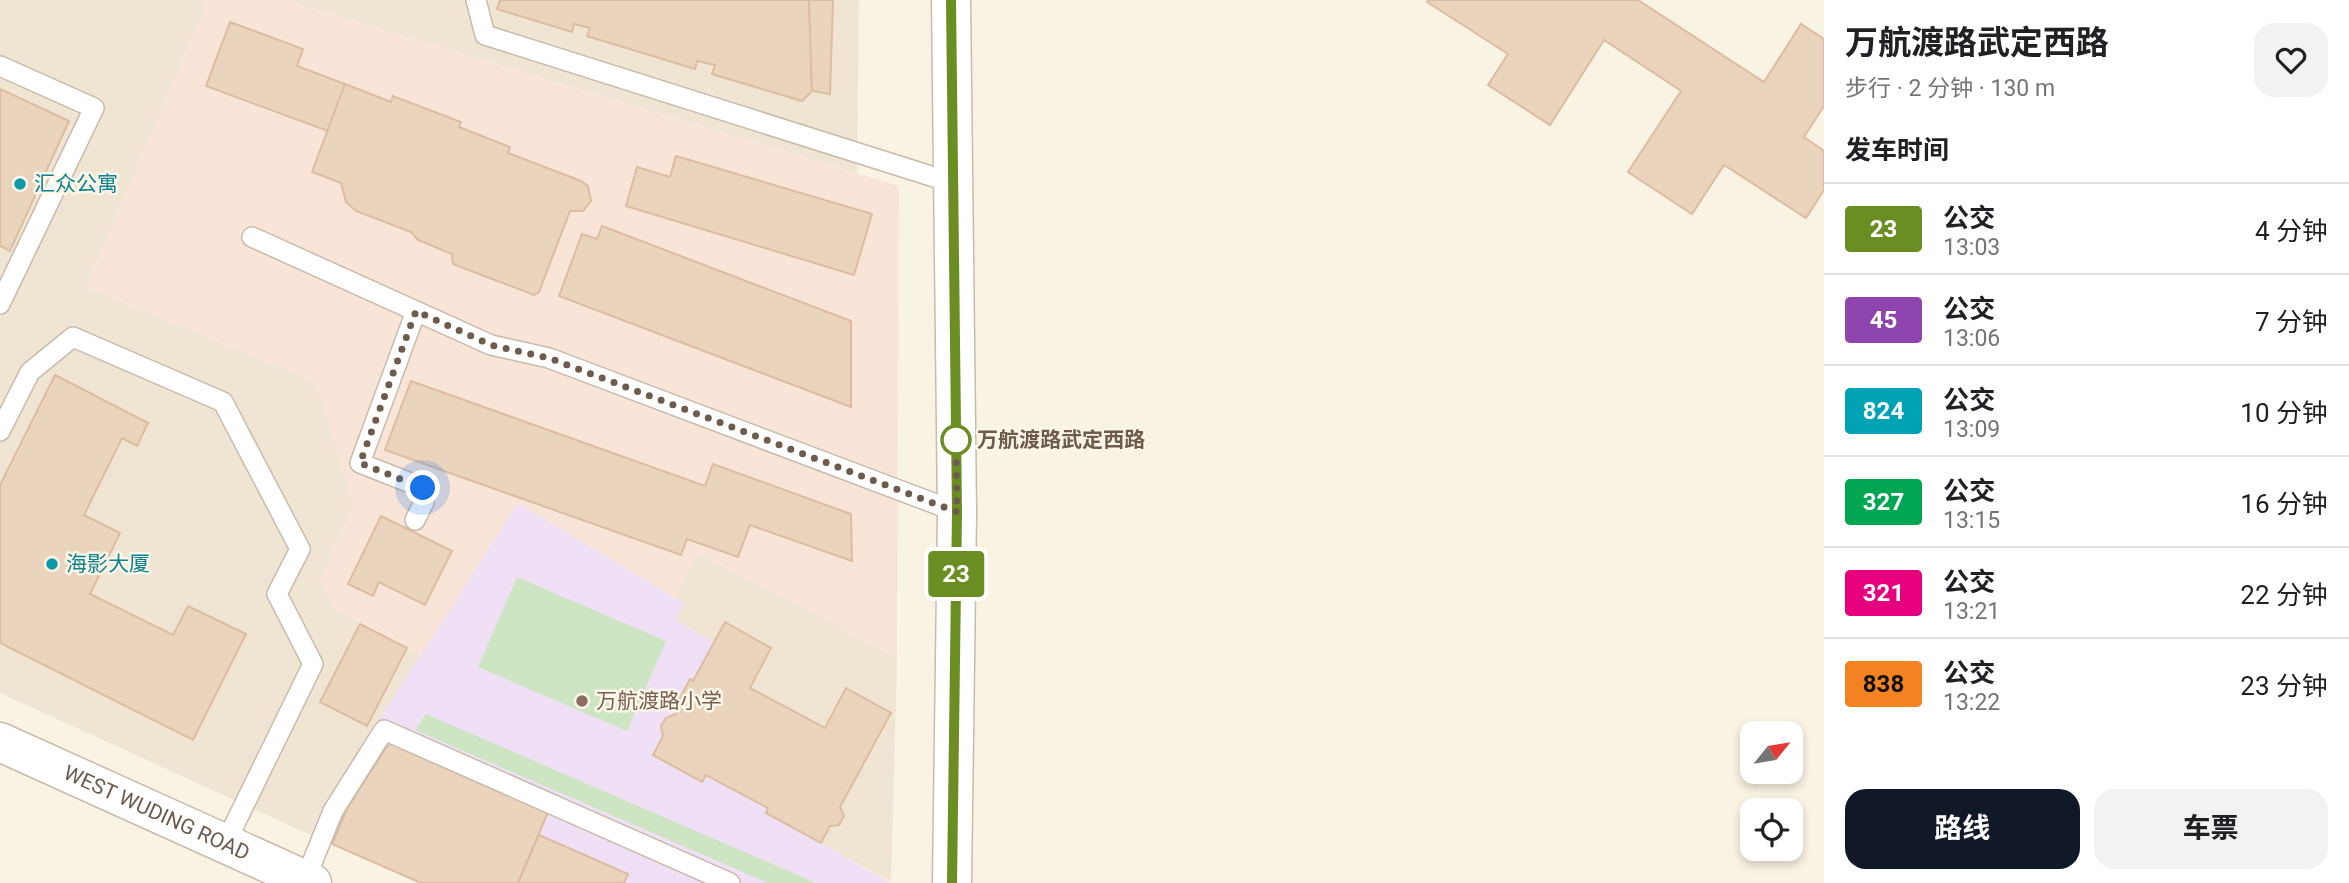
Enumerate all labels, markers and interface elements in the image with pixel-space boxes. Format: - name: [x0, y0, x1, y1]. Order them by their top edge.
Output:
- text: 万航渡路武定西路: [1845, 23, 2109, 62]
- button: heart: [2254, 23, 2328, 97]
- text: 步行 · 2 分钟 · 130 m: [1845, 75, 2055, 102]
- text: 发车时间: [1845, 135, 1949, 165]
- place label: 汇众公寓: [34, 172, 118, 196]
- marker: 汇众公寓: [12, 176, 28, 192]
- text: 公交: [1943, 203, 1995, 233]
- text: 23: [1870, 215, 1897, 243]
- text: 4 分钟: [2255, 216, 2328, 246]
- text: 13:03: [1943, 234, 2000, 261]
- text: 公交: [1943, 294, 1995, 324]
- text: 45: [1870, 306, 1897, 334]
- text: 7 分钟: [2255, 307, 2328, 337]
- text: 13:06: [1943, 325, 2000, 352]
- text: 公交: [1943, 385, 1995, 415]
- text: 824: [1863, 397, 1904, 425]
- text: 10 分钟: [2240, 398, 2328, 428]
- text: 13:09: [1943, 416, 2000, 443]
- marker: 万航渡路武定西路: [941, 425, 971, 455]
- place label: 万航渡路武定西路: [977, 428, 1145, 452]
- your location: [405, 470, 440, 505]
- text: 公交: [1943, 476, 1995, 506]
- text: 327: [1863, 488, 1904, 516]
- text: 16 分钟: [2240, 489, 2328, 519]
- text: 13:15: [1943, 507, 2000, 534]
- line badge: 23: [925, 551, 988, 597]
- place label: 海影大厦: [66, 552, 150, 576]
- marker: 海影大厦: [44, 556, 60, 572]
- text: 23: [942, 560, 970, 588]
- text: 公交: [1943, 567, 1995, 597]
- text: 321: [1863, 579, 1904, 607]
- text: 22 分钟: [2240, 580, 2328, 610]
- text: 13:21: [1943, 598, 2000, 625]
- text: 公交: [1943, 658, 1995, 688]
- text: 838: [1863, 670, 1904, 698]
- text: 23 分钟: [2240, 671, 2328, 701]
- place label: 万航渡路小学: [596, 689, 722, 713]
- text: 13:22: [1943, 689, 2000, 716]
- marker: 万航渡路小学: [574, 693, 590, 709]
- north arrow: [1740, 721, 1802, 784]
- map controls: [1740, 721, 1803, 861]
- street label: WEST WUDING ROAD: [60, 760, 253, 865]
- button: 路线: [1845, 789, 2080, 869]
- button: 车票: [2094, 789, 2328, 869]
- button: locate: [1740, 798, 1803, 861]

